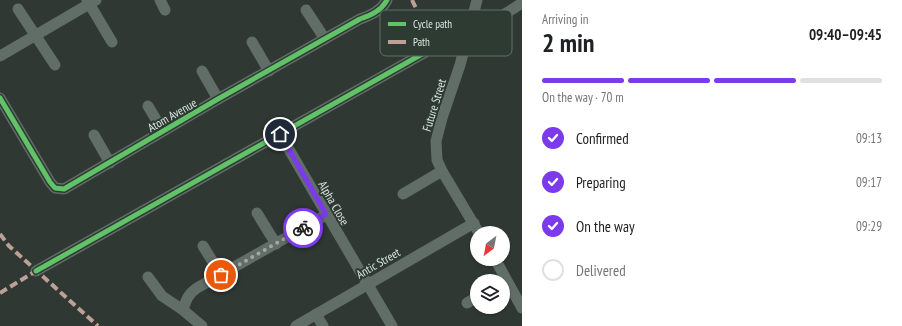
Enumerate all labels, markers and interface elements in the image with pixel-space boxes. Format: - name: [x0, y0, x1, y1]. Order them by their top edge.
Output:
- legend: [380, 10, 512, 56]
- text: Arriving in: [542, 11, 589, 28]
- text: Cycle path: [413, 17, 452, 31]
- text: 09:40–09:45: [809, 25, 882, 44]
- text: 2 min: [542, 26, 595, 59]
- text: Path: [413, 35, 430, 49]
- street label: Future Street: [419, 76, 449, 133]
- text: On the way · 70 m: [542, 89, 624, 106]
- street label: Atom Avenue: [145, 95, 199, 135]
- pin: [263, 117, 297, 151]
- icon: home: [269, 123, 291, 145]
- icon: check: [542, 127, 564, 149]
- text: Confirmed: [576, 129, 629, 148]
- text: 09:13: [856, 130, 882, 147]
- icon: check: [542, 171, 564, 193]
- text: Preparing: [576, 173, 626, 192]
- text: 09:17: [856, 174, 882, 191]
- street label: Alpha Close: [315, 178, 353, 228]
- courier: [283, 208, 323, 248]
- icon: check: [542, 215, 564, 237]
- icon: bike: [292, 217, 314, 239]
- text: On the way: [576, 217, 635, 236]
- text: 09:29: [856, 218, 882, 235]
- north arrow: [470, 226, 510, 266]
- map controls: [470, 226, 510, 314]
- street label: Antic Street: [353, 244, 403, 282]
- pin: [204, 258, 238, 292]
- text: Delivered: [576, 261, 626, 280]
- icon: bag: [210, 264, 232, 286]
- button: layers: [470, 274, 510, 314]

